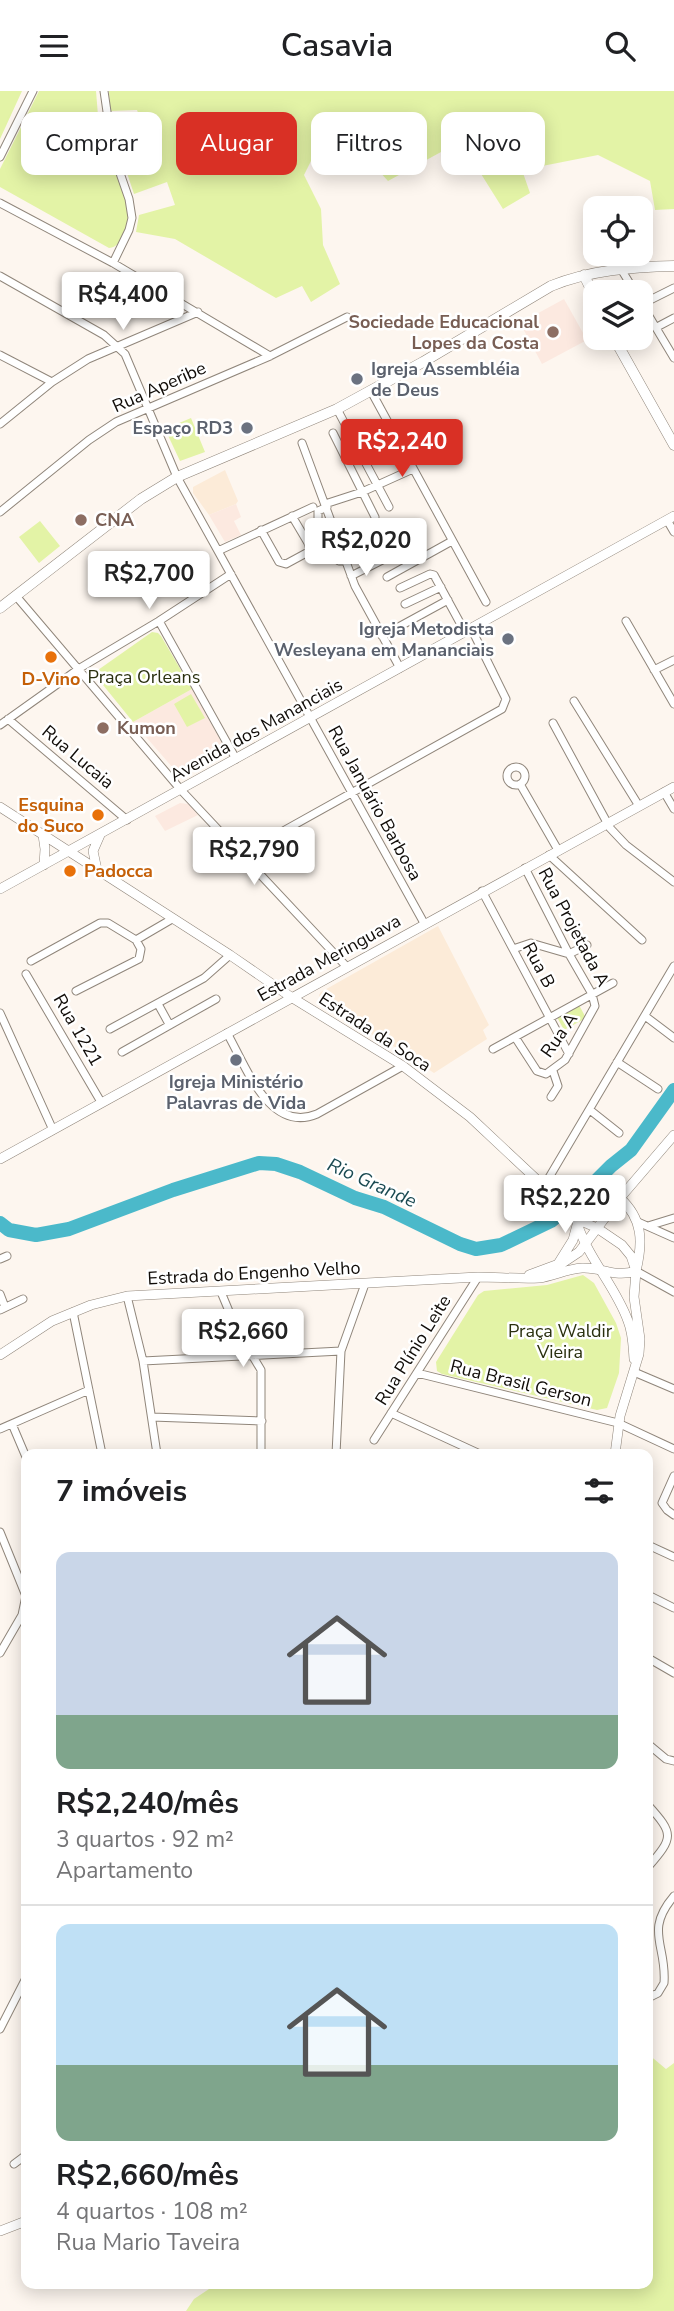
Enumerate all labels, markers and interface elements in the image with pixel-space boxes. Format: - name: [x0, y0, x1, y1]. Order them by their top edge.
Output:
- text: Casavia: [281, 24, 393, 67]
- icon: menu: [35, 27, 73, 65]
- icon: search: [601, 27, 639, 65]
- chip: Comprar: [21, 112, 162, 175]
- chip: Alugar: [176, 112, 297, 175]
- chip: Filtros: [311, 112, 427, 175]
- chip: Novo: [441, 112, 545, 175]
- map controls: [583, 196, 653, 350]
- button: locate: [583, 196, 653, 266]
- pin: R$4,400: [58, 273, 188, 332]
- text: R$4,400: [78, 279, 168, 310]
- button: layers: [583, 280, 653, 350]
- place label: Sociedade Educacional Lopes da Costa: [349, 310, 539, 355]
- marker: Sociedade Educacional Lopes da Costa: [545, 324, 561, 340]
- street label: Rua Aperibe: [108, 356, 210, 418]
- place label: Igreja Assembléia de Deus: [371, 357, 520, 402]
- marker: Igreja Assembléia de Deus: [349, 371, 365, 387]
- place label: Espaço RD3: [133, 416, 233, 440]
- pin: R$2,240: [337, 419, 467, 479]
- marker: Espaço RD3: [239, 420, 255, 436]
- text: R$2,240: [357, 426, 447, 457]
- place label: CNA: [95, 508, 135, 532]
- marker: CNA: [73, 512, 89, 528]
- pin: R$2,020: [301, 519, 431, 578]
- text: R$2,020: [321, 525, 411, 556]
- pin: R$2,700: [84, 552, 214, 611]
- text: R$2,700: [104, 558, 194, 589]
- place label: Igreja Metodista Wesleyana em Mananciais: [274, 617, 494, 662]
- marker: Igreja Metodista Wesleyana em Mananciais: [500, 631, 516, 647]
- marker: D-Vino: [43, 649, 59, 665]
- park label: Praça Orleans: [87, 665, 201, 689]
- place label: D-Vino: [22, 667, 80, 691]
- street label: Avenida dos Mananciais: [165, 672, 347, 788]
- place label: Kumon: [117, 716, 176, 740]
- street label: Rua Lucaia: [37, 720, 119, 794]
- marker: Kumon: [95, 720, 111, 736]
- street label: Rua Januário Barbosa: [322, 721, 428, 885]
- place label: Esquina do Suco: [18, 793, 84, 838]
- marker: Esquina do Suco: [90, 807, 106, 823]
- pin: R$2,790: [189, 827, 319, 887]
- text: R$2,790: [209, 834, 299, 865]
- place label: Padocca: [84, 859, 153, 883]
- marker: Padocca: [62, 863, 78, 879]
- street label: Rua Projetada A: [533, 863, 615, 991]
- street label: Estrada Meringuava: [253, 909, 405, 1007]
- street label: Rua B: [517, 938, 561, 992]
- street label: Estrada da Soca: [314, 987, 436, 1077]
- street label: Rua 1221: [48, 990, 108, 1070]
- street label: Rua A: [535, 1008, 583, 1062]
- marker: Igreja Ministério Palavras de Vida: [228, 1052, 244, 1068]
- place label: Igreja Ministério Palavras de Vida: [166, 1070, 306, 1115]
- water label: Rio Grande: [323, 1152, 421, 1214]
- pin: R$2,220: [500, 1175, 630, 1235]
- text: R$2,220: [520, 1182, 610, 1213]
- street label: Estrada do Engenho Velho: [147, 1255, 361, 1291]
- street label: Rua Plínio Leite: [370, 1290, 456, 1410]
- pin: R$2,660: [178, 1309, 308, 1369]
- text: R$2,660: [198, 1316, 288, 1347]
- park label: Praça Waldir Vieira: [508, 1319, 613, 1364]
- street label: Rua Brasil Gerson: [448, 1354, 594, 1412]
- text: 7 imóveis: [56, 1471, 187, 1512]
- icon: filters: [580, 1472, 618, 1510]
- icon: home: [274, 1597, 400, 1723]
- text: R$2,240/mês: [56, 1783, 239, 1824]
- text: 3 quartos · 92 m²: [56, 1824, 234, 1855]
- text: Apartamento: [56, 1855, 193, 1886]
- icon: home: [274, 1969, 400, 2095]
- text: R$2,660/mês: [56, 2155, 239, 2196]
- text: 4 quartos · 108 m²: [56, 2196, 248, 2227]
- text: Rua Mario Taveira: [56, 2227, 240, 2258]

